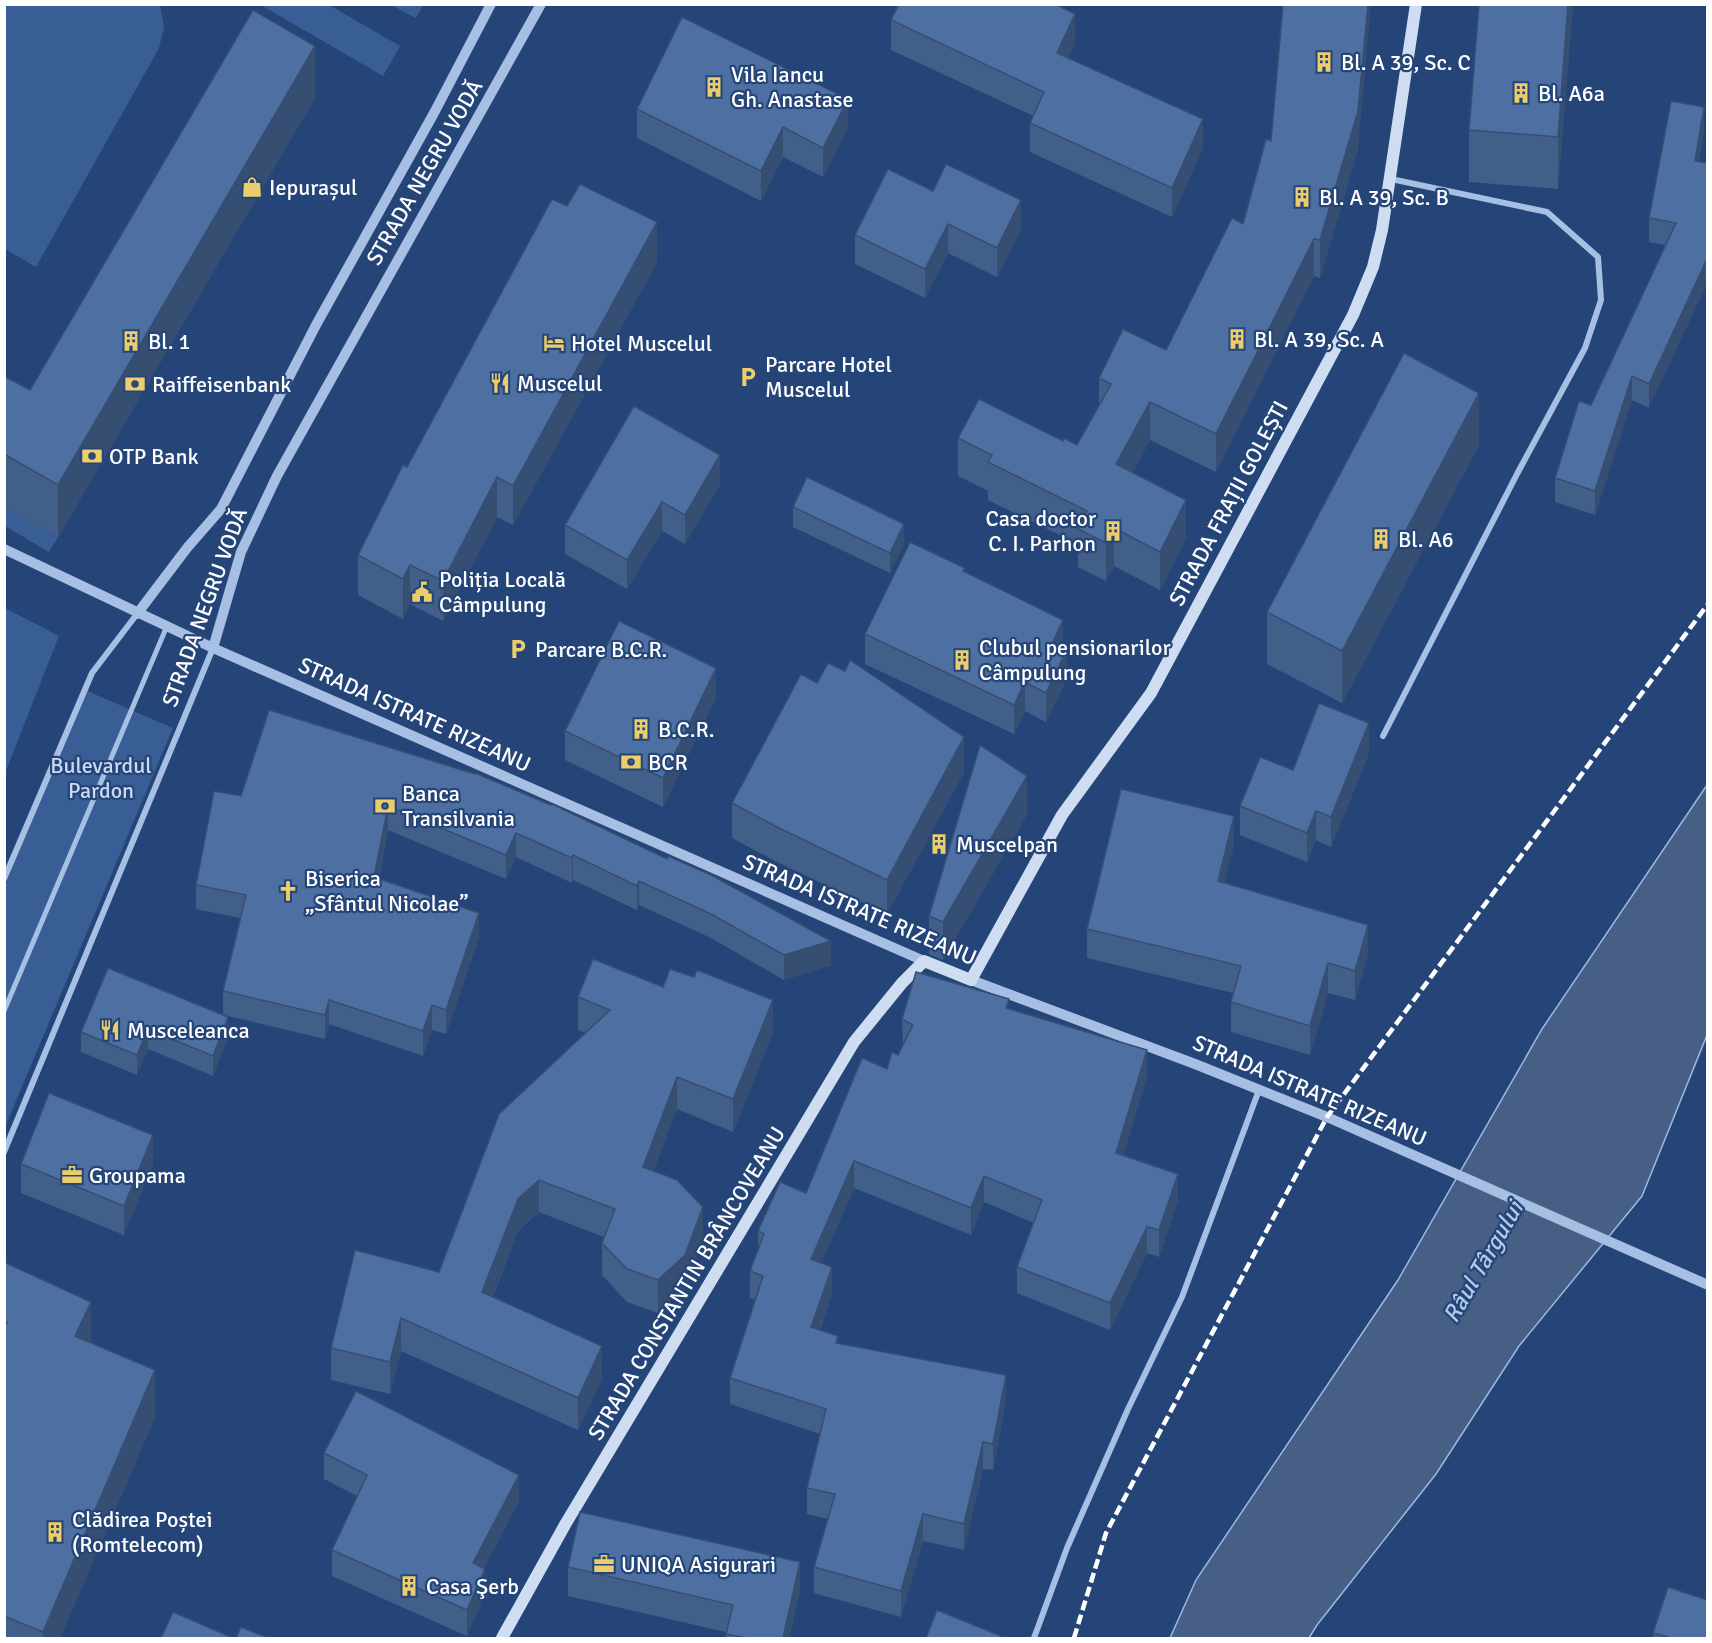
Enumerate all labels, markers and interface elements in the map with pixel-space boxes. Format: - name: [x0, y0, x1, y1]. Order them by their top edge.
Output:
- place label: Bl. A 39, Sc. C: [1341, 49, 1471, 76]
- building icon: Bl. A 39, Sc. C: [1312, 50, 1336, 74]
- place label: Vila Iancu Gh. Anastase: [731, 61, 853, 113]
- street label: STRADA NEGRU VODĂ: [360, 74, 489, 270]
- building icon: Vila Iancu Gh. Anastase: [702, 75, 726, 99]
- place label: Bl. A6a: [1538, 80, 1605, 107]
- building icon: Bl. A6a: [1509, 81, 1533, 105]
- place label: Iepurașul: [269, 174, 357, 201]
- shop icon: Iepurașul: [240, 175, 264, 199]
- place label: Bl. A 39, Sc. B: [1319, 184, 1449, 211]
- building icon: Bl. A 39, Sc. B: [1290, 185, 1314, 209]
- place label: Bl. A 39, Sc. A: [1254, 326, 1384, 353]
- building icon: Bl. A 39, Sc. A: [1225, 327, 1249, 351]
- place label: Bl. 1: [148, 328, 190, 355]
- building icon: Bl. 1: [119, 329, 143, 353]
- place label: Hotel Muscelul: [571, 330, 712, 357]
- hotel icon: Hotel Muscelul: [542, 331, 566, 355]
- place label: Parcare Hotel Muscelul: [765, 351, 892, 403]
- parking icon: Parcare Hotel Muscelul: [736, 365, 760, 389]
- place label: Muscelul: [517, 370, 602, 397]
- place label: Raiffeisenbank: [152, 371, 291, 398]
- restaurant icon: Muscelul: [488, 371, 512, 395]
- bank icon: Raiffeisenbank: [123, 372, 147, 396]
- street label: STRADA FRAȚII GOLEȘTI: [1163, 396, 1294, 610]
- place label: OTP Bank: [109, 443, 199, 470]
- bank icon: OTP Bank: [80, 444, 104, 468]
- street label: STRADA NEGRU VODĂ: [156, 504, 253, 710]
- place label: Casa doctor C. I. Parhon: [986, 505, 1096, 557]
- building icon: Casa doctor C. I. Parhon: [1101, 519, 1125, 543]
- place label: Bl. A6: [1398, 526, 1454, 553]
- building icon: Bl. A6: [1369, 527, 1393, 551]
- place label: Poliția Locală Câmpulung: [439, 566, 566, 618]
- public building icon: Poliția Locală Câmpulung: [410, 580, 434, 604]
- place label: Clubul pensionarilor Câmpulung: [979, 634, 1171, 686]
- place label: Parcare B.C.R.: [535, 636, 667, 663]
- parking icon: Parcare B.C.R.: [506, 637, 530, 661]
- building icon: Clubul pensionarilor Câmpulung: [950, 648, 974, 672]
- street label: STRADA ISTRATE RIZEANU: [294, 651, 535, 778]
- place label: B.C.R.: [658, 716, 715, 743]
- building icon: B.C.R.: [629, 717, 653, 741]
- place label: BCR: [648, 749, 688, 776]
- bank icon: BCR: [619, 750, 643, 774]
- park label: Bulevardul Pardon: [50, 752, 152, 804]
- place label: Banca Transilvania: [402, 780, 515, 832]
- bank icon: Banca Transilvania: [373, 794, 397, 818]
- place label: Muscelpan: [956, 831, 1058, 858]
- building icon: Muscelpan: [927, 832, 951, 856]
- street label: STRADA ISTRATE RIZEANU: [739, 848, 981, 971]
- place label: Biserica „Sfântul Nicolae”: [305, 865, 469, 917]
- church icon: Biserica „Sfântul Nicolae”: [276, 879, 300, 903]
- place label: Musceleanca: [127, 1017, 250, 1044]
- restaurant icon: Musceleanca: [98, 1018, 122, 1042]
- street label: STRADA ISTRATE RIZEANU: [1189, 1029, 1431, 1152]
- street label: STRADA CONSTANTIN BRÂNCOVEANU: [582, 1122, 791, 1445]
- place label: Groupama: [89, 1162, 186, 1189]
- office icon: Groupama: [60, 1163, 84, 1187]
- water label: Râul Târgului: [1436, 1194, 1531, 1328]
- place label: Clădirea Poștei (Romtelecom): [72, 1506, 212, 1558]
- building icon: Clădirea Poștei (Romtelecom): [43, 1520, 67, 1544]
- place label: UNIQA Asigurari: [621, 1551, 776, 1578]
- office icon: UNIQA Asigurari: [592, 1552, 616, 1576]
- place label: Casa Şerb: [426, 1573, 519, 1600]
- building icon: Casa Şerb: [397, 1574, 421, 1598]

